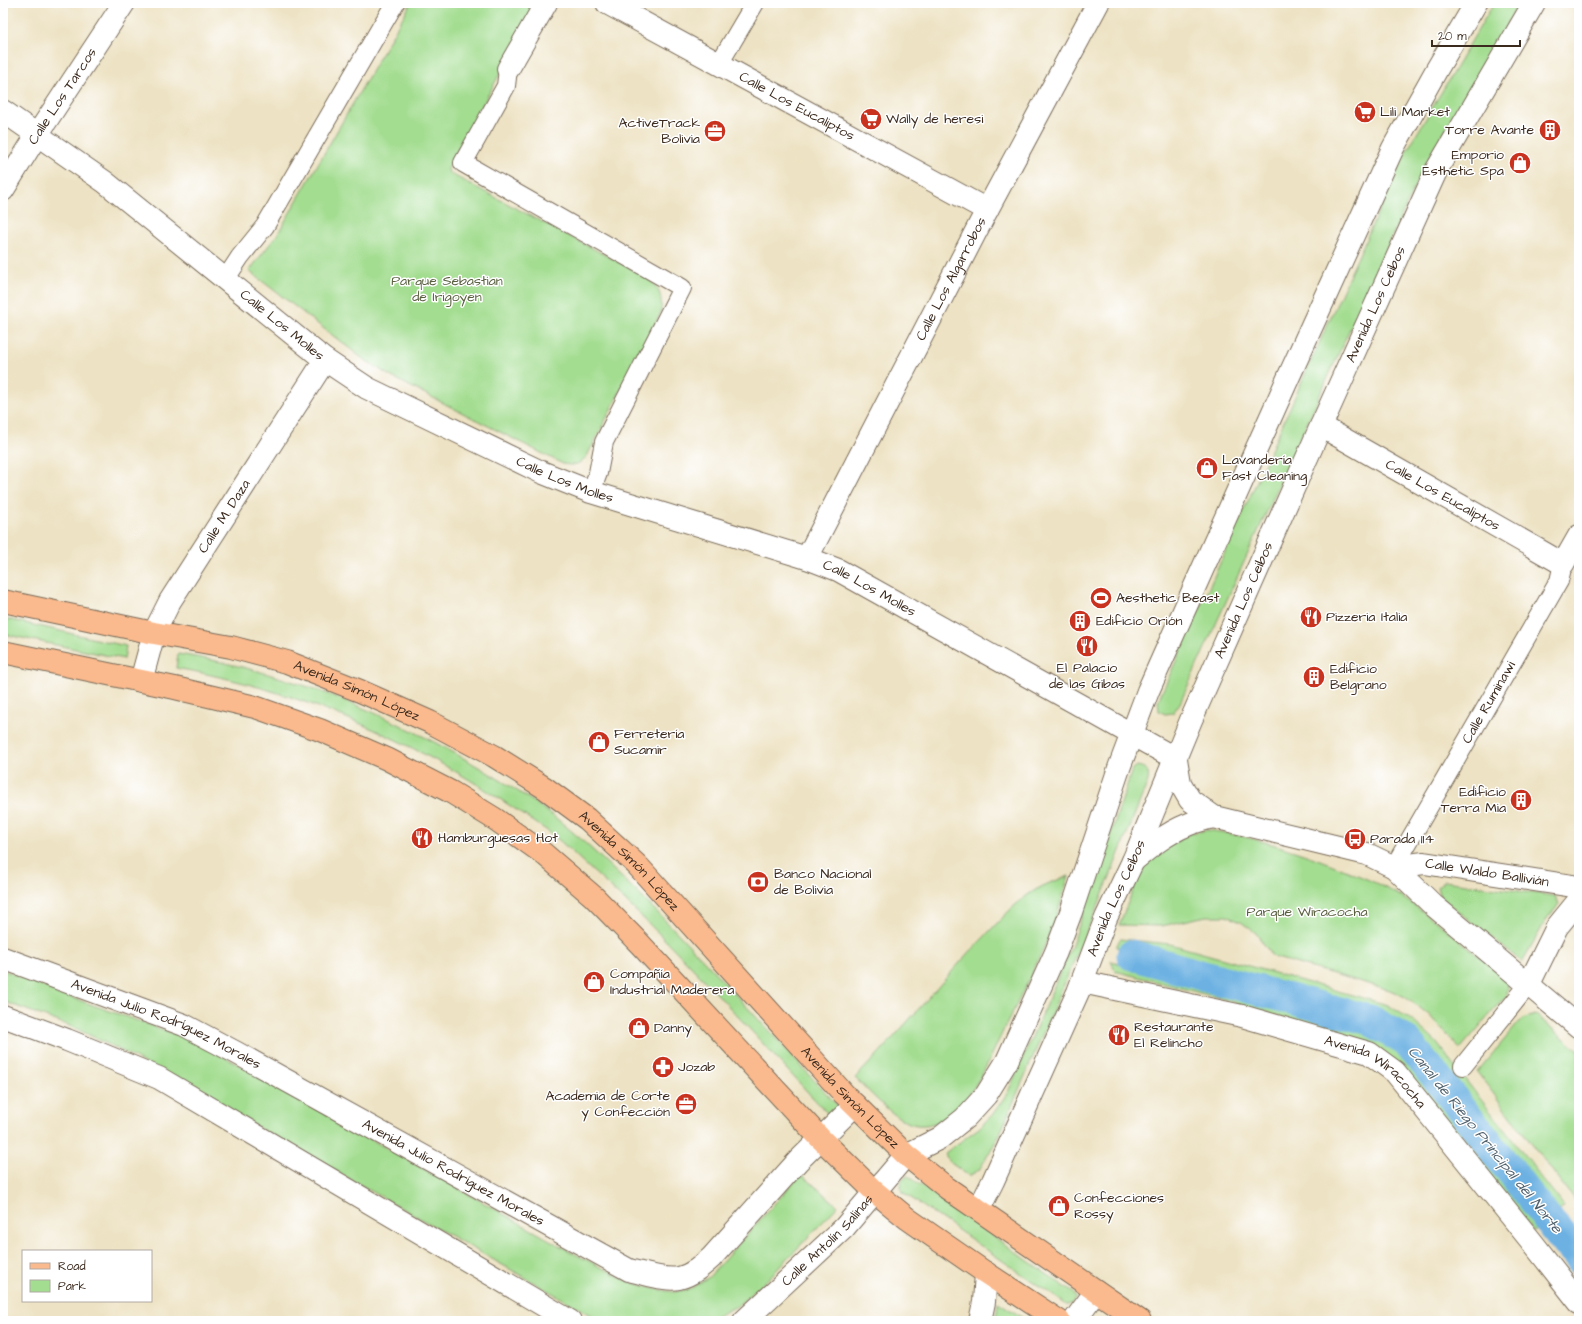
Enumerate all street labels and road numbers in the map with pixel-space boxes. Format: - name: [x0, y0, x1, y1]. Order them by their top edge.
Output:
- street label: Calle Los Tarcos: [23, 44, 102, 149]
- street label: Calle Los Eucaliptos: [735, 67, 858, 146]
- street label: Calle Los Algarrobos: [911, 214, 991, 344]
- street label: Avenida Los Ceibos: [1341, 243, 1411, 366]
- street label: Calle Los Molles: [236, 285, 328, 366]
- street label: Calle Los Molles: [513, 451, 616, 508]
- street label: Calle Los Eucaliptos: [1382, 455, 1504, 536]
- street label: Calle M. Daza: [193, 476, 256, 557]
- street label: Avenida Los Ceibos: [1209, 539, 1278, 662]
- street label: Calle Los Molles: [820, 555, 919, 622]
- street label: Avenida Simón López: [291, 656, 423, 726]
- street label: Calle Ruminawi: [1457, 657, 1521, 747]
- street label: Avenida Simón López: [574, 806, 684, 916]
- street label: Avenida Los Ceibos: [1082, 837, 1151, 959]
- street label: Calle Waldo Ballivián: [1424, 853, 1550, 892]
- street label: Avenida Julio Rodríguez Morales: [68, 974, 264, 1074]
- street label: Avenida Wiracocha: [1322, 1030, 1431, 1113]
- street label: Avenida Simón López: [796, 1042, 904, 1153]
- street label: Avenida Julio Rodríguez Morales: [358, 1114, 548, 1231]
- street label: Calle Antolín Salinas: [777, 1190, 878, 1291]

